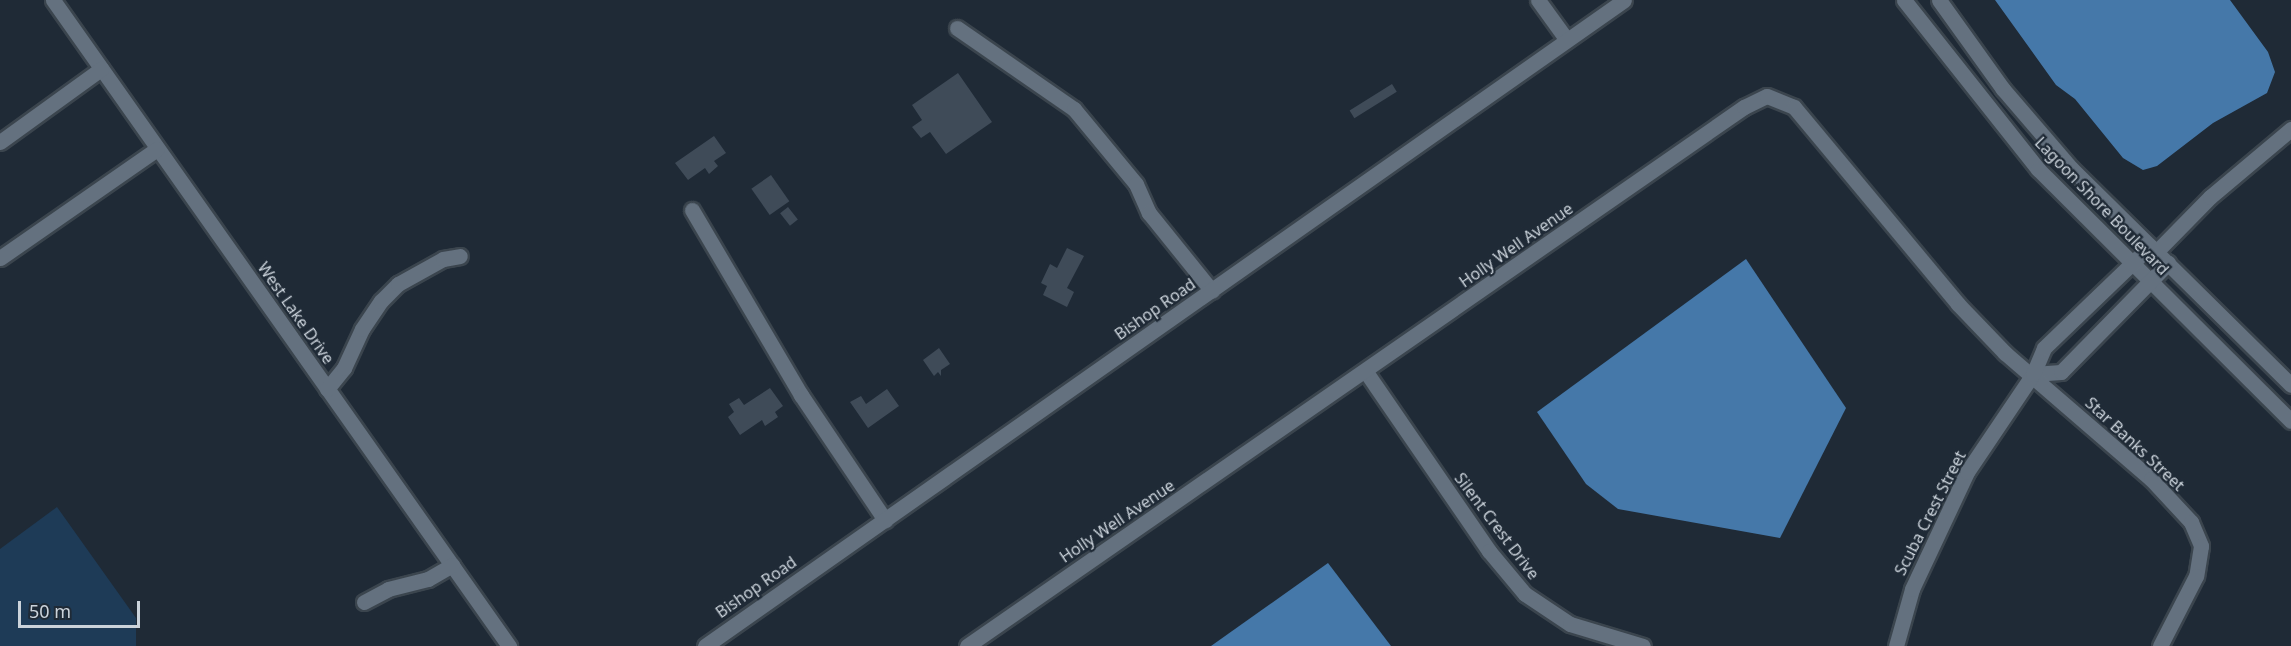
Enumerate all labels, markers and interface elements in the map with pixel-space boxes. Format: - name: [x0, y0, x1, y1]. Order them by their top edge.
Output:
- street label: Lagoon Shore Boulevard: [2031, 133, 2173, 279]
- street label: Holly Well Avenue: [1455, 199, 1577, 291]
- street label: West Lake Drive: [254, 258, 338, 368]
- street label: Bishop Road: [1111, 274, 1199, 344]
- street label: Star Banks Street: [2081, 393, 2189, 495]
- street label: Scuba Crest Street: [1890, 448, 1970, 578]
- street label: Silent Crest Drive: [1451, 469, 1543, 583]
- street label: Holly Well Avenue: [1056, 475, 1178, 567]
- street label: Bishop Road: [712, 552, 800, 622]
- scale bar: [21, 589, 142, 627]
- text: 50 m: [29, 599, 71, 623]

